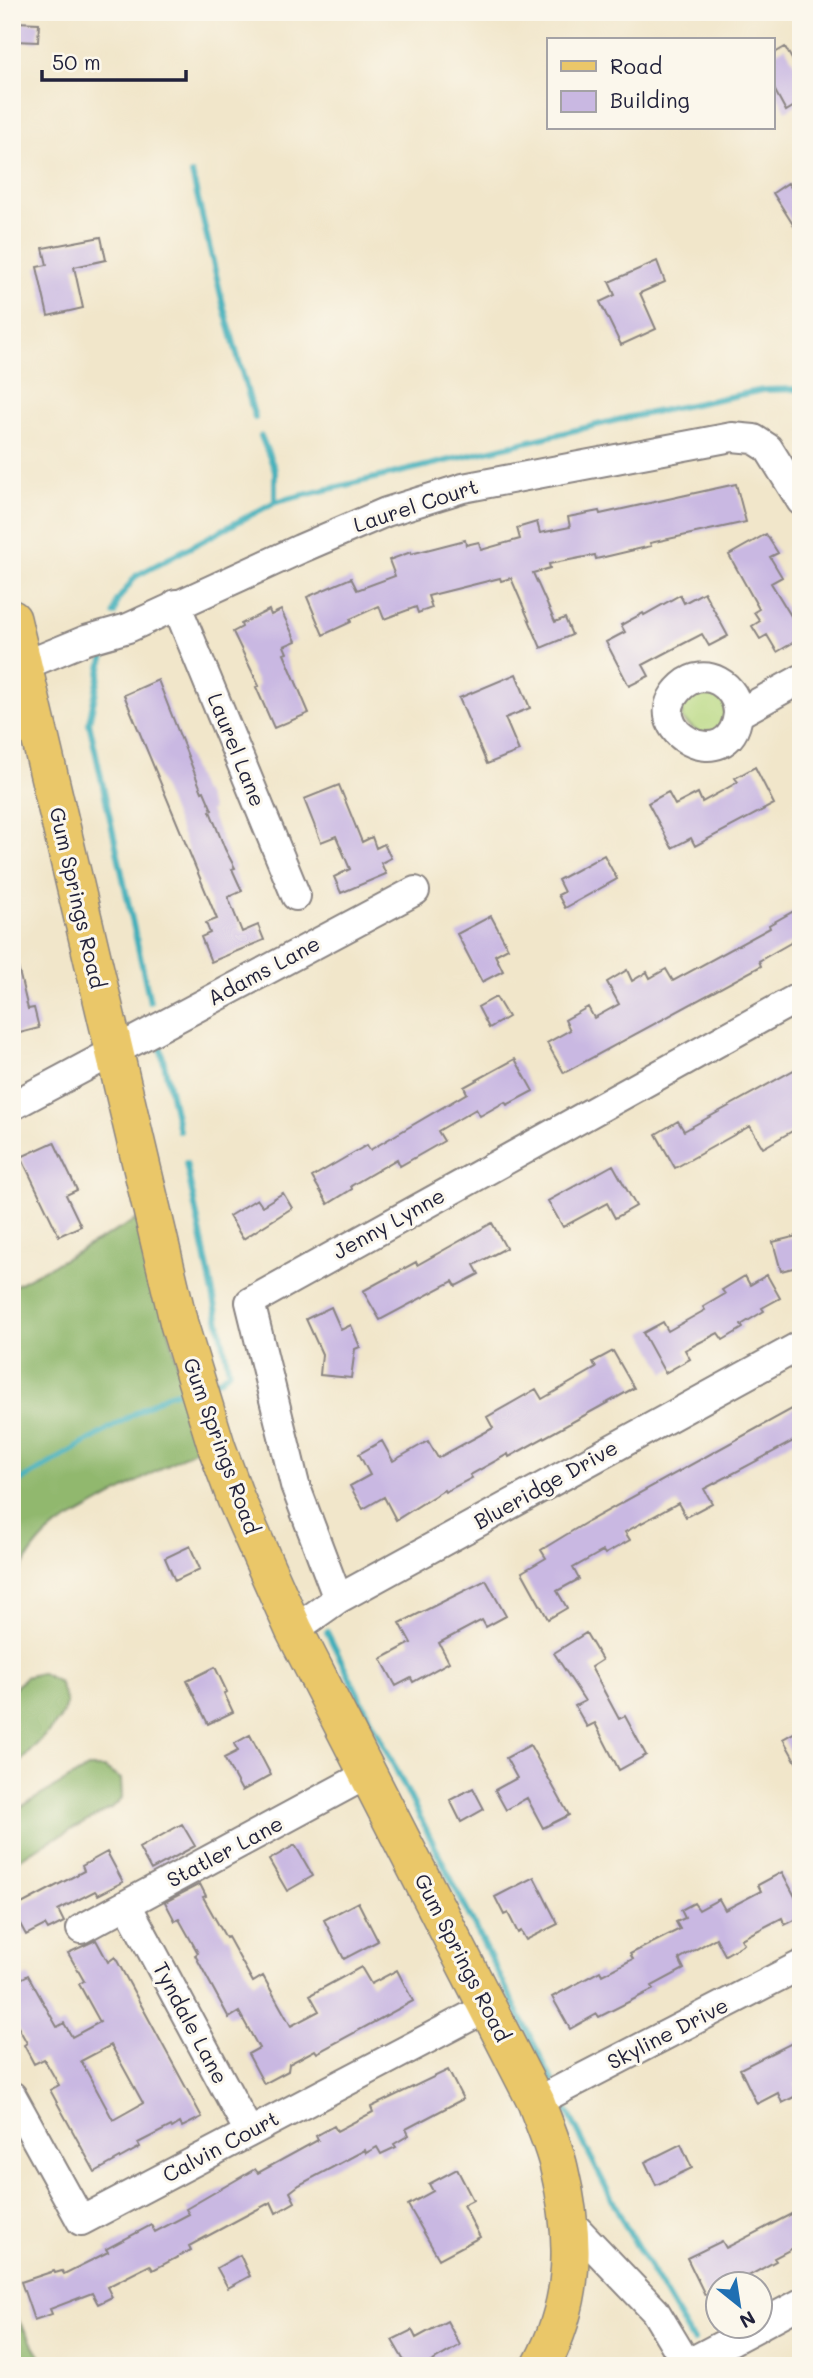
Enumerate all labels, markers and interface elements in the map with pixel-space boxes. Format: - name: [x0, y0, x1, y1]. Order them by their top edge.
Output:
- scale bar: [42, 38, 186, 82]
- legend: [547, 38, 774, 130]
- text: 50 m: [52, 48, 101, 75]
- text: Road: [610, 52, 662, 79]
- text: Building: [610, 86, 690, 113]
- street label: Laurel Court: [350, 472, 481, 537]
- street label: Laurel Lane: [202, 689, 272, 810]
- street label: Gum Springs Road: [44, 804, 112, 991]
- street label: Adams Lane: [202, 929, 324, 1011]
- street label: Jenny Lynne: [328, 1181, 449, 1264]
- street label: Gum Springs Road: [178, 1354, 267, 1537]
- street label: Blueridge Drive: [469, 1433, 622, 1534]
- street label: Statler Lane: [162, 1809, 287, 1893]
- street label: Gum Springs Road: [409, 1869, 517, 2046]
- street label: Tyndale Lane: [148, 1957, 235, 2088]
- street label: Skyline Drive: [602, 1991, 732, 2075]
- street label: Calvin Court: [157, 2104, 283, 2188]
- north arrow: [704, 2270, 774, 2340]
- text: N: [735, 2306, 760, 2335]

